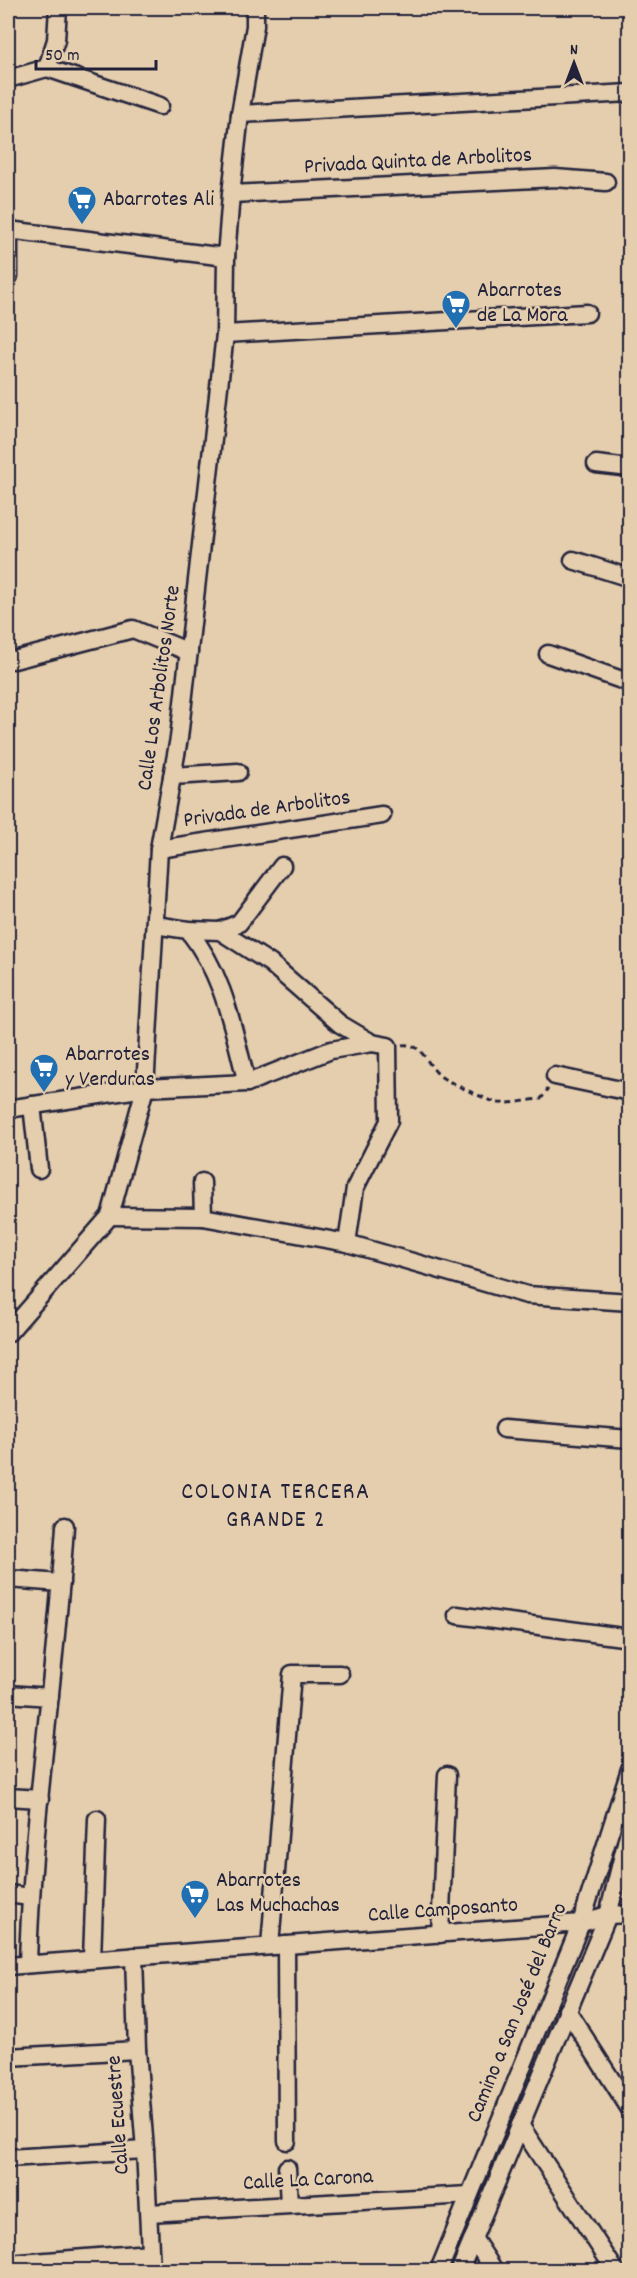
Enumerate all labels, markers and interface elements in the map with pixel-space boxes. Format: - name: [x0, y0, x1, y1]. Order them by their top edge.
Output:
- scale bar: [36, 33, 156, 71]
- north arrow: [544, 33, 604, 93]
- text: N: [570, 39, 578, 62]
- text: 50 m: [45, 44, 80, 69]
- street label: Privada Quinta de Arbolitos: [303, 141, 533, 183]
- supermarket icon: Abarrotes Ali: [66, 184, 98, 226]
- place label: Abarrotes Ali: [103, 185, 214, 216]
- place label: Abarrotes de La Mora: [477, 276, 568, 332]
- supermarket icon: Abarrotes de La Mora: [440, 288, 472, 330]
- street label: Calle Los Arbolitos Norte: [130, 583, 190, 793]
- street label: Privada de Arbolitos: [182, 783, 352, 837]
- place label: Abarrotes y Verduras: [65, 1040, 155, 1096]
- supermarket icon: Abarrotes y Verduras: [28, 1052, 60, 1094]
- district label: COLONIA TERCERA GRANDE 2: [181, 1476, 371, 1538]
- place label: Abarrotes Las Muchachas: [216, 1866, 340, 1922]
- supermarket icon: Abarrotes Las Muchachas: [179, 1878, 211, 1920]
- street label: Calle Camposanto: [367, 1890, 519, 1932]
- street label: Camino a San José del Barro: [460, 1898, 576, 2128]
- street label: Calle Ecuestre: [99, 2054, 139, 2176]
- street label: Calle La Carona: [242, 2162, 375, 2200]

